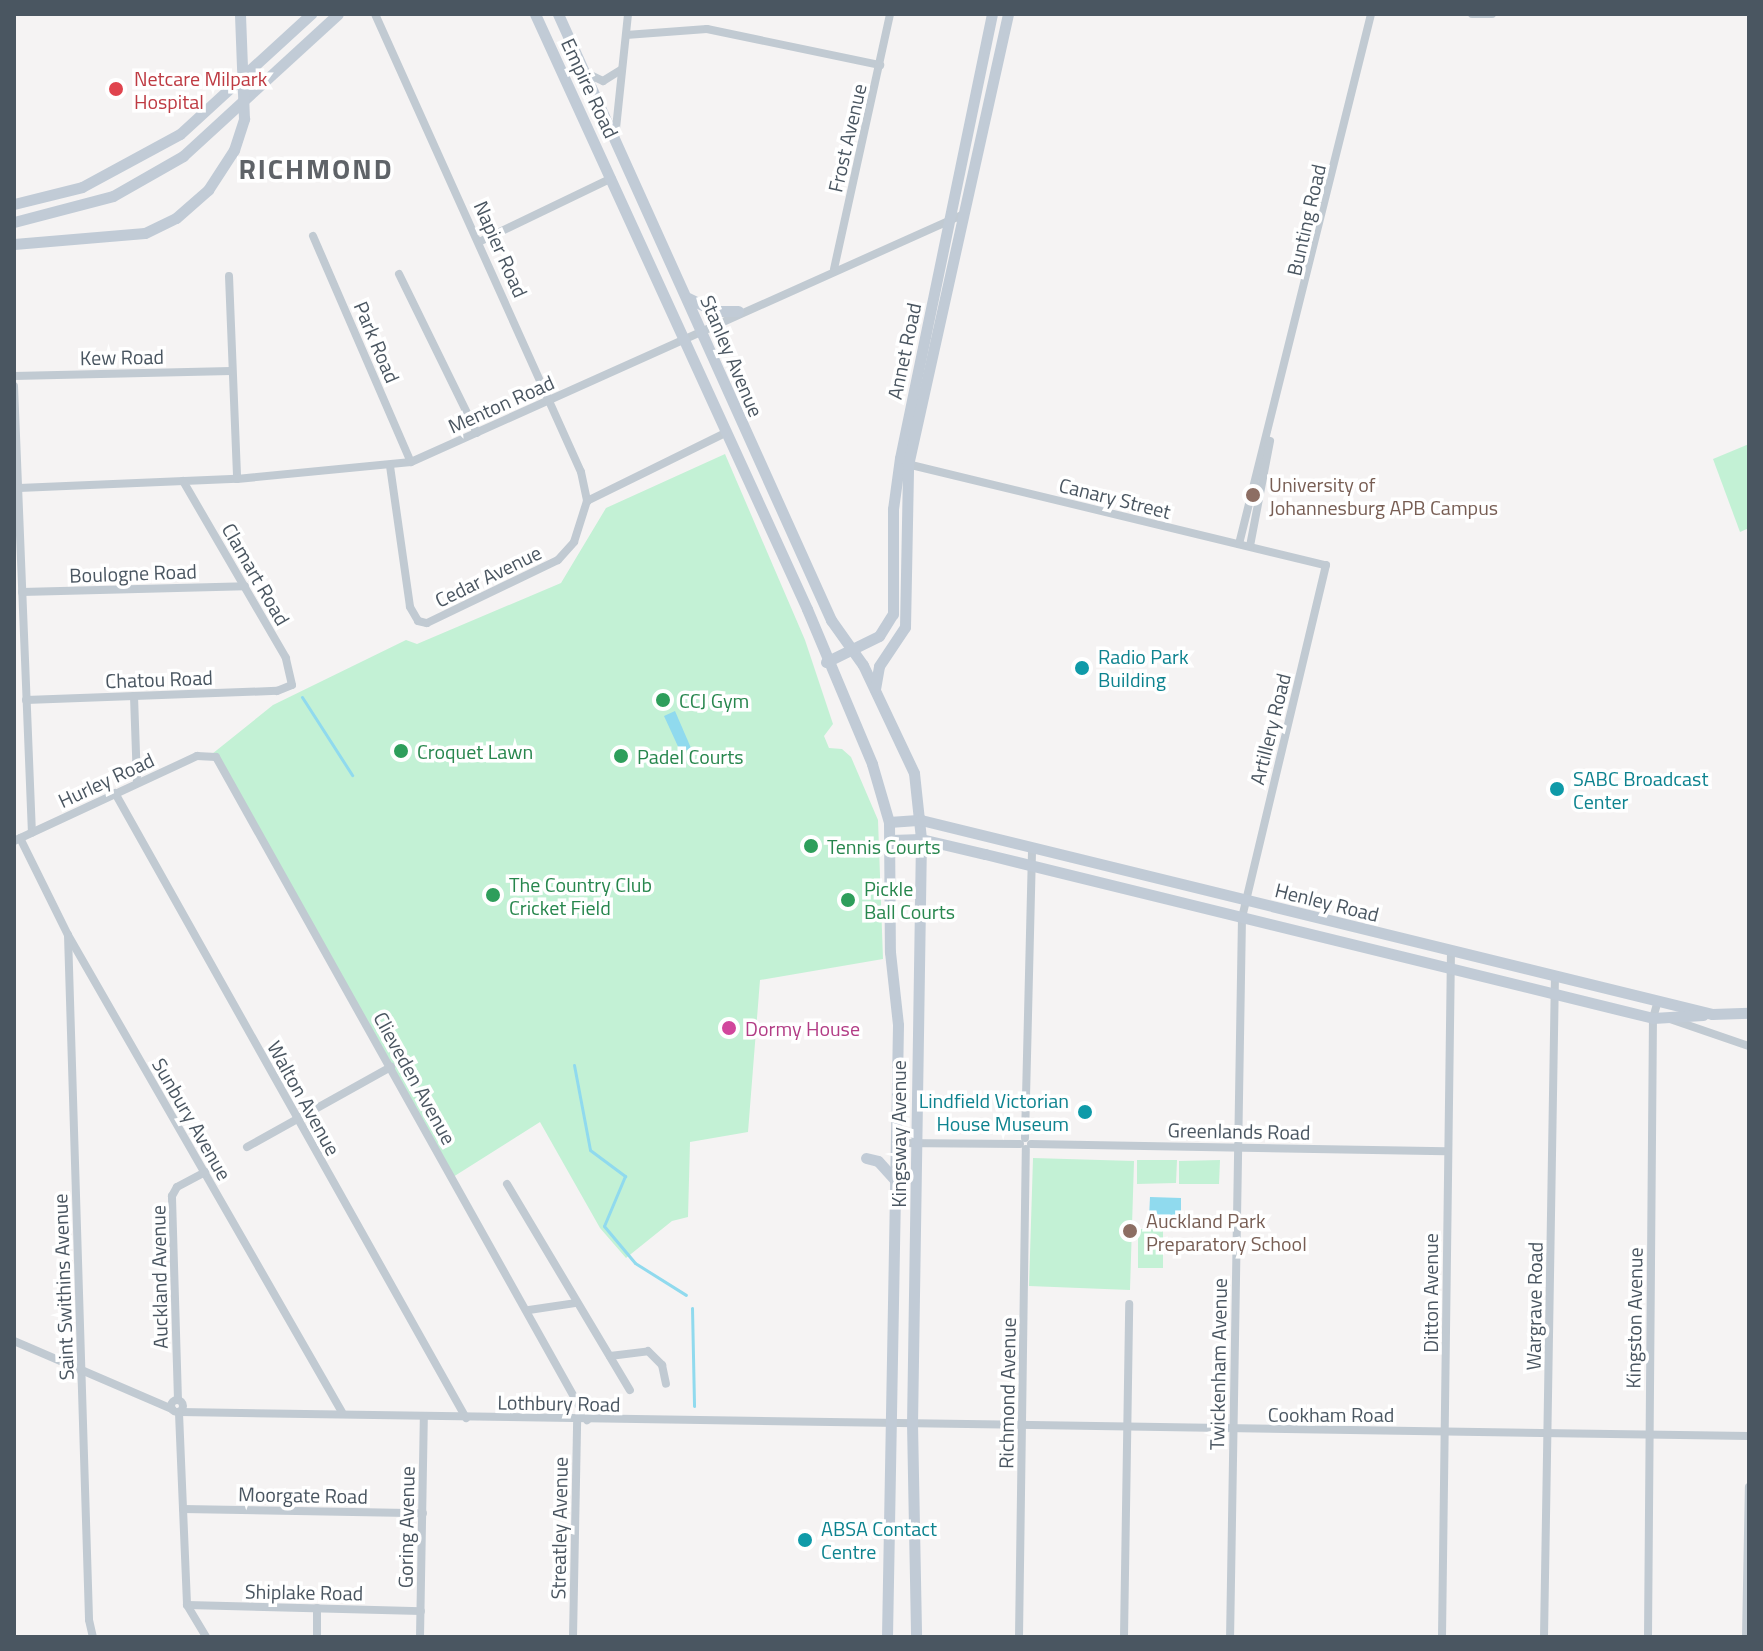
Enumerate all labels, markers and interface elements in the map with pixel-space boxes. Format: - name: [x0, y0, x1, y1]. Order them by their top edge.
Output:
- street label: Empire Road: [556, 34, 624, 142]
- place label: Netcare Milpark Hospital: [134, 66, 267, 113]
- marker: Netcare Milpark Hospital: [105, 78, 127, 100]
- street label: Frost Avenue: [823, 81, 871, 195]
- district label: RICHMOND: [238, 152, 394, 186]
- street label: Bunting Road: [1282, 162, 1330, 278]
- street label: Napier Road: [469, 197, 533, 301]
- street label: Stanley Avenue: [696, 292, 768, 420]
- street label: Park Road: [349, 298, 405, 386]
- street label: Annet Road: [882, 300, 926, 402]
- street label: Kew Road: [80, 344, 164, 370]
- street label: Menton Road: [444, 370, 558, 438]
- place label: University of Johannesburg APB Campus: [1269, 472, 1498, 519]
- street label: Canary Street: [1057, 473, 1173, 523]
- marker: University of Johannesburg APB Campus: [1244, 486, 1262, 504]
- street label: Clamart Road: [217, 519, 295, 629]
- street label: Cedar Avenue: [431, 540, 545, 612]
- street label: Boulogne Road: [69, 559, 197, 587]
- place label: Radio Park Building: [1098, 644, 1189, 691]
- marker: Radio Park Building: [1073, 659, 1091, 677]
- street label: Chatou Road: [105, 665, 213, 693]
- street label: Artillery Road: [1245, 671, 1295, 787]
- place label: CCJ Gym: [679, 688, 749, 712]
- marker: CCJ Gym: [654, 691, 672, 709]
- place label: Croquet Lawn: [417, 739, 533, 763]
- marker: Croquet Lawn: [392, 742, 410, 760]
- place label: Padel Courts: [637, 744, 744, 768]
- street label: Hurley Road: [54, 747, 158, 813]
- marker: Padel Courts: [612, 747, 630, 765]
- place label: SABC Broadcast Center: [1573, 766, 1708, 813]
- marker: SABC Broadcast Center: [1548, 780, 1566, 798]
- place label: Tennis Courts: [827, 834, 940, 858]
- marker: Tennis Courts: [802, 837, 820, 855]
- place label: The Country Club Cricket Field: [509, 872, 652, 919]
- place label: Pickle Ball Courts: [864, 876, 955, 923]
- street label: Henley Road: [1273, 878, 1381, 926]
- marker: The Country Club Cricket Field: [484, 886, 502, 904]
- marker: Pickle Ball Courts: [839, 891, 857, 909]
- street label: Clieveden Avenue: [369, 1008, 461, 1148]
- place label: Dormy House: [745, 1016, 860, 1040]
- marker: Dormy House: [720, 1019, 738, 1037]
- street label: Walton Avenue: [263, 1036, 345, 1160]
- street label: Sunbury Avenue: [147, 1054, 237, 1184]
- street label: Kingsway Avenue: [886, 1060, 910, 1208]
- place label: Lindfield Victorian House Museum: [919, 1088, 1069, 1135]
- marker: Lindfield Victorian House Museum: [1076, 1103, 1094, 1121]
- street label: Greenlands Road: [1167, 1118, 1311, 1144]
- street label: Saint Swithins Avenue: [48, 1193, 78, 1381]
- street label: Auckland Avenue: [146, 1205, 172, 1349]
- place label: Auckland Park Preparatory School: [1146, 1208, 1307, 1255]
- marker: Auckland Park Preparatory School: [1121, 1222, 1139, 1240]
- street label: Ditton Avenue: [1418, 1233, 1442, 1353]
- street label: Wargrave Road: [1521, 1242, 1547, 1370]
- street label: Kingston Avenue: [1621, 1247, 1647, 1389]
- street label: Twickenham Avenue: [1205, 1278, 1231, 1450]
- street label: Richmond Avenue: [994, 1317, 1020, 1469]
- street label: Lothbury Road: [497, 1390, 621, 1416]
- street label: Cookham Road: [1268, 1402, 1394, 1426]
- street label: Streatley Avenue: [546, 1456, 572, 1600]
- street label: Goring Avenue: [393, 1466, 419, 1588]
- street label: Moorgate Road: [238, 1482, 368, 1508]
- place label: ABSA Contact Centre: [821, 1516, 937, 1563]
- marker: ABSA Contact Centre: [796, 1531, 814, 1549]
- street label: Shiplake Road: [245, 1579, 363, 1605]

